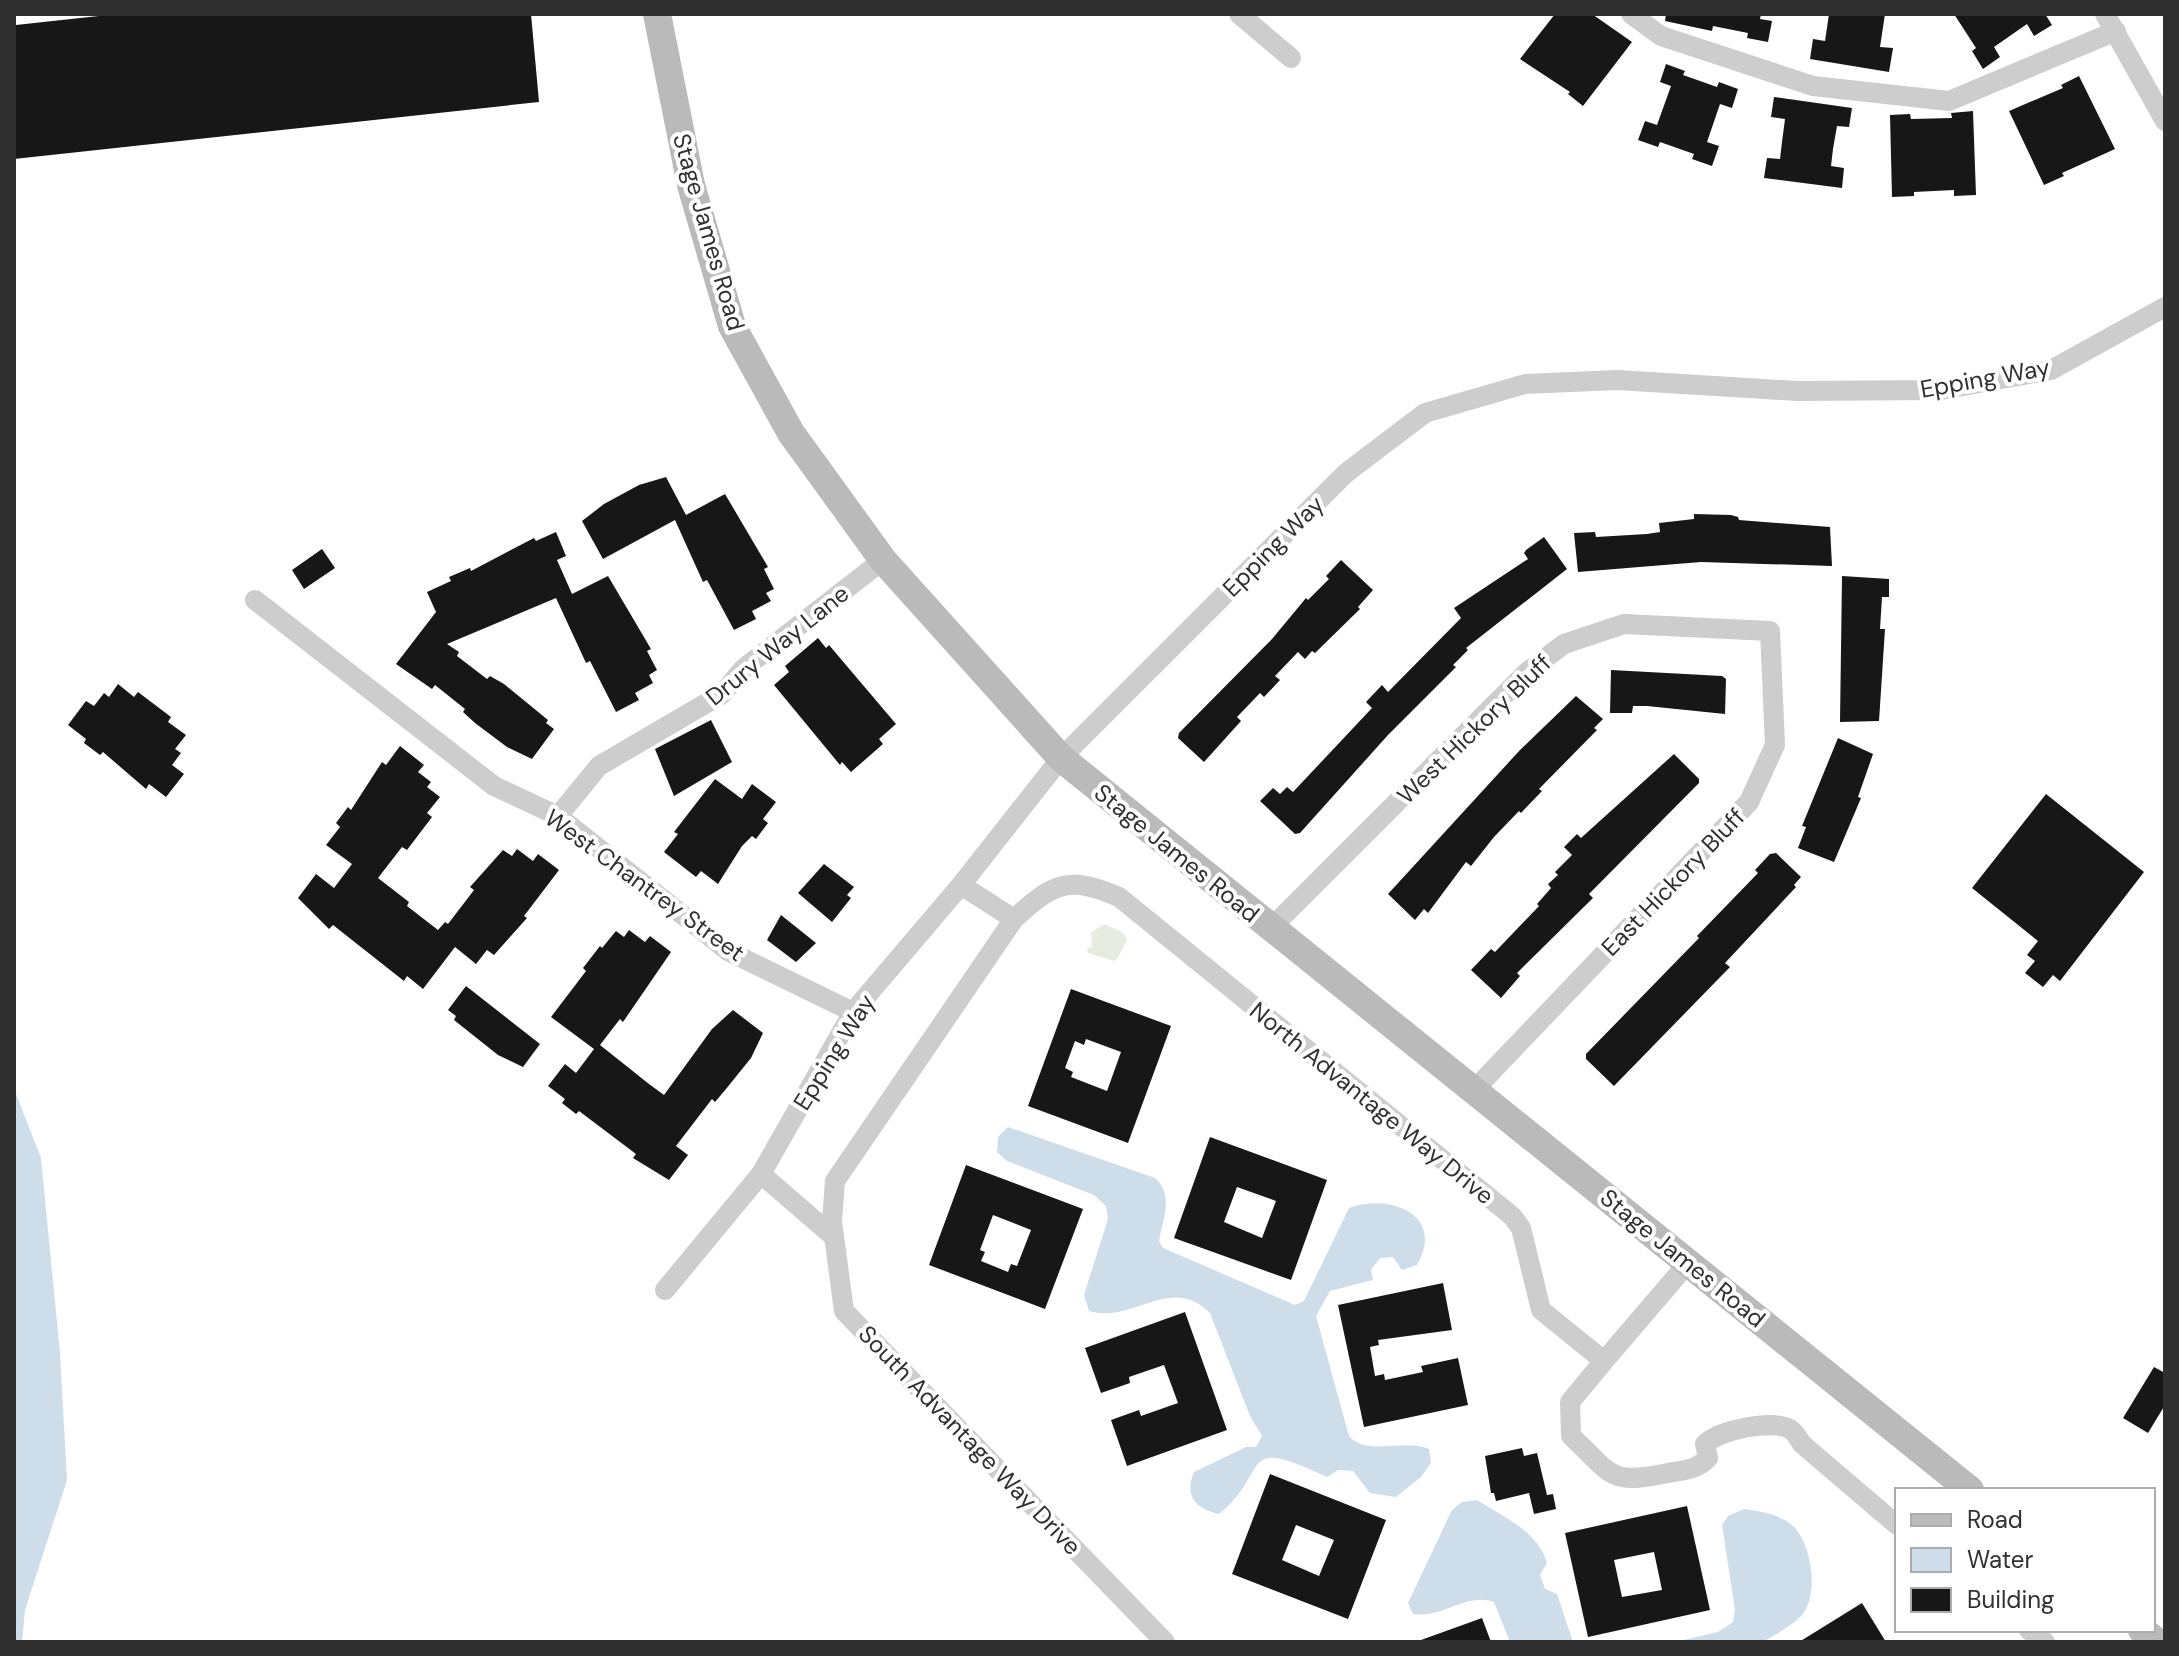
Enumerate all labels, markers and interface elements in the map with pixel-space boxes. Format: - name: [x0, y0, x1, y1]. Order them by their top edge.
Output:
- street label: Stage James Road: [666, 130, 752, 334]
- street label: Epping Way: [1918, 351, 2052, 405]
- street label: Epping Way: [1216, 489, 1330, 603]
- street label: Drury Way Lane: [699, 578, 855, 712]
- street label: West Hickory Bluff: [1390, 647, 1558, 811]
- street label: Stage James Road: [1088, 777, 1266, 929]
- street label: West Chantrey Street: [539, 802, 751, 968]
- street label: East Hickory Bluff: [1595, 802, 1751, 962]
- street label: Epping Way: [786, 988, 882, 1116]
- street label: North Advantage Way Drive: [1244, 995, 1500, 1211]
- street label: Stage James Road: [1594, 1182, 1772, 1334]
- street label: South Advantage Way Drive: [852, 1319, 1088, 1561]
- legend: [1895, 1488, 2155, 1632]
- text: Road: [1967, 1504, 2023, 1535]
- text: Water: [1967, 1544, 2033, 1575]
- text: Building: [1967, 1584, 2054, 1615]

